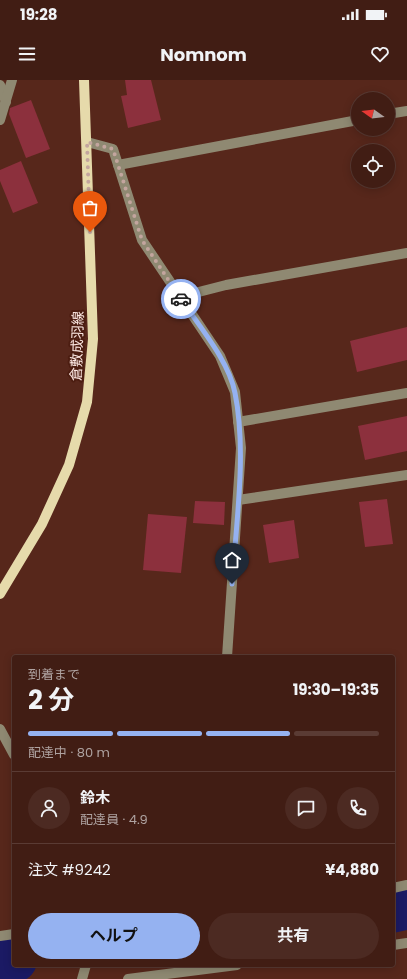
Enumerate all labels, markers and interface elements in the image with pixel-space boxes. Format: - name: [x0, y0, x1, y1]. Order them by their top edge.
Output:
- text: 19:28: [20, 4, 57, 25]
- text: Nomnom: [160, 42, 247, 67]
- icon: menu: [16, 43, 38, 65]
- icon: heart: [369, 43, 391, 65]
- north arrow: [351, 92, 395, 136]
- map controls: [351, 92, 395, 188]
- button: locate: [351, 144, 395, 188]
- pin: [73, 191, 107, 232]
- icon: bag: [79, 197, 101, 219]
- courier: [161, 279, 201, 319]
- icon: car: [170, 288, 192, 310]
- street label: 倉敷成羽線: [66, 311, 88, 381]
- pin: [215, 543, 249, 584]
- icon: home: [221, 549, 243, 571]
- text: 到着まで: [28, 665, 80, 684]
- text: 19:30–19:35: [293, 679, 379, 700]
- text: 2 分: [28, 682, 74, 718]
- text: 配達中 · 80 m: [28, 743, 110, 762]
- button: person: [28, 787, 70, 829]
- text: 鈴木: [80, 787, 110, 808]
- button: chat: [285, 787, 327, 829]
- button: phone: [337, 787, 379, 829]
- text: 配達員 · 4.9: [80, 810, 148, 829]
- text: 注文 #9242: [28, 859, 111, 880]
- text: ¥4,880: [325, 859, 379, 880]
- button: ヘルプ: [28, 913, 200, 959]
- button: 共有: [208, 913, 379, 959]

